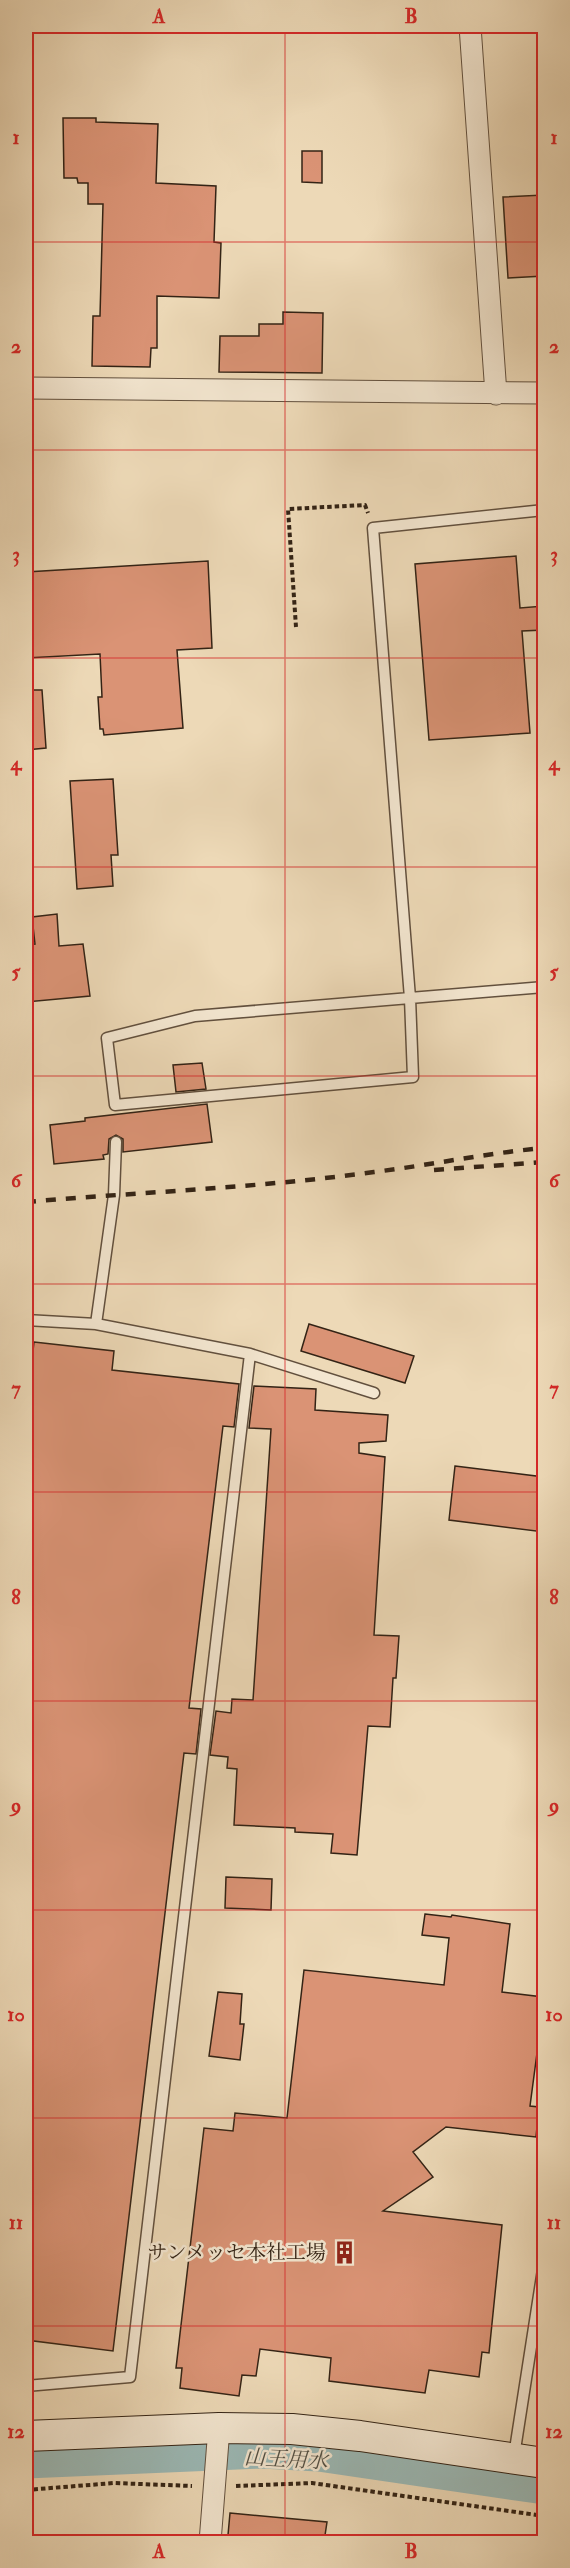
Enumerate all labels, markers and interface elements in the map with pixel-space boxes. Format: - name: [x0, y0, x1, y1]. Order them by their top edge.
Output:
- text: A: [152, 4, 166, 29]
- text: B: [404, 4, 418, 29]
- text: 1: [12, 125, 20, 150]
- text: 1: [550, 125, 558, 150]
- text: 2: [11, 334, 21, 359]
- text: 2: [549, 334, 559, 359]
- text: 3: [12, 542, 20, 567]
- text: 3: [550, 542, 558, 567]
- text: 4: [10, 751, 23, 776]
- text: 4: [548, 751, 561, 776]
- text: 5: [12, 959, 22, 984]
- text: 5: [550, 959, 560, 984]
- text: 6: [11, 1168, 23, 1193]
- text: 6: [549, 1168, 561, 1193]
- text: 7: [11, 1376, 21, 1401]
- text: 7: [549, 1376, 559, 1401]
- text: 8: [11, 1585, 21, 1610]
- text: 8: [549, 1585, 559, 1610]
- text: 9: [9, 1793, 21, 1818]
- text: 9: [547, 1793, 559, 1818]
- text: 10: [7, 2002, 25, 2027]
- text: 10: [545, 2002, 563, 2027]
- text: 11: [9, 2210, 23, 2235]
- text: 11: [547, 2210, 561, 2235]
- building icon: サンメッセ本社工場: [331, 2239, 357, 2265]
- place label: サンメッセ本社工場: [148, 2240, 326, 2265]
- text: 12: [7, 2419, 25, 2444]
- text: 12: [545, 2419, 563, 2444]
- water label: 山王用水: [243, 2444, 331, 2475]
- text: A: [152, 2539, 166, 2564]
- text: B: [404, 2539, 418, 2564]

